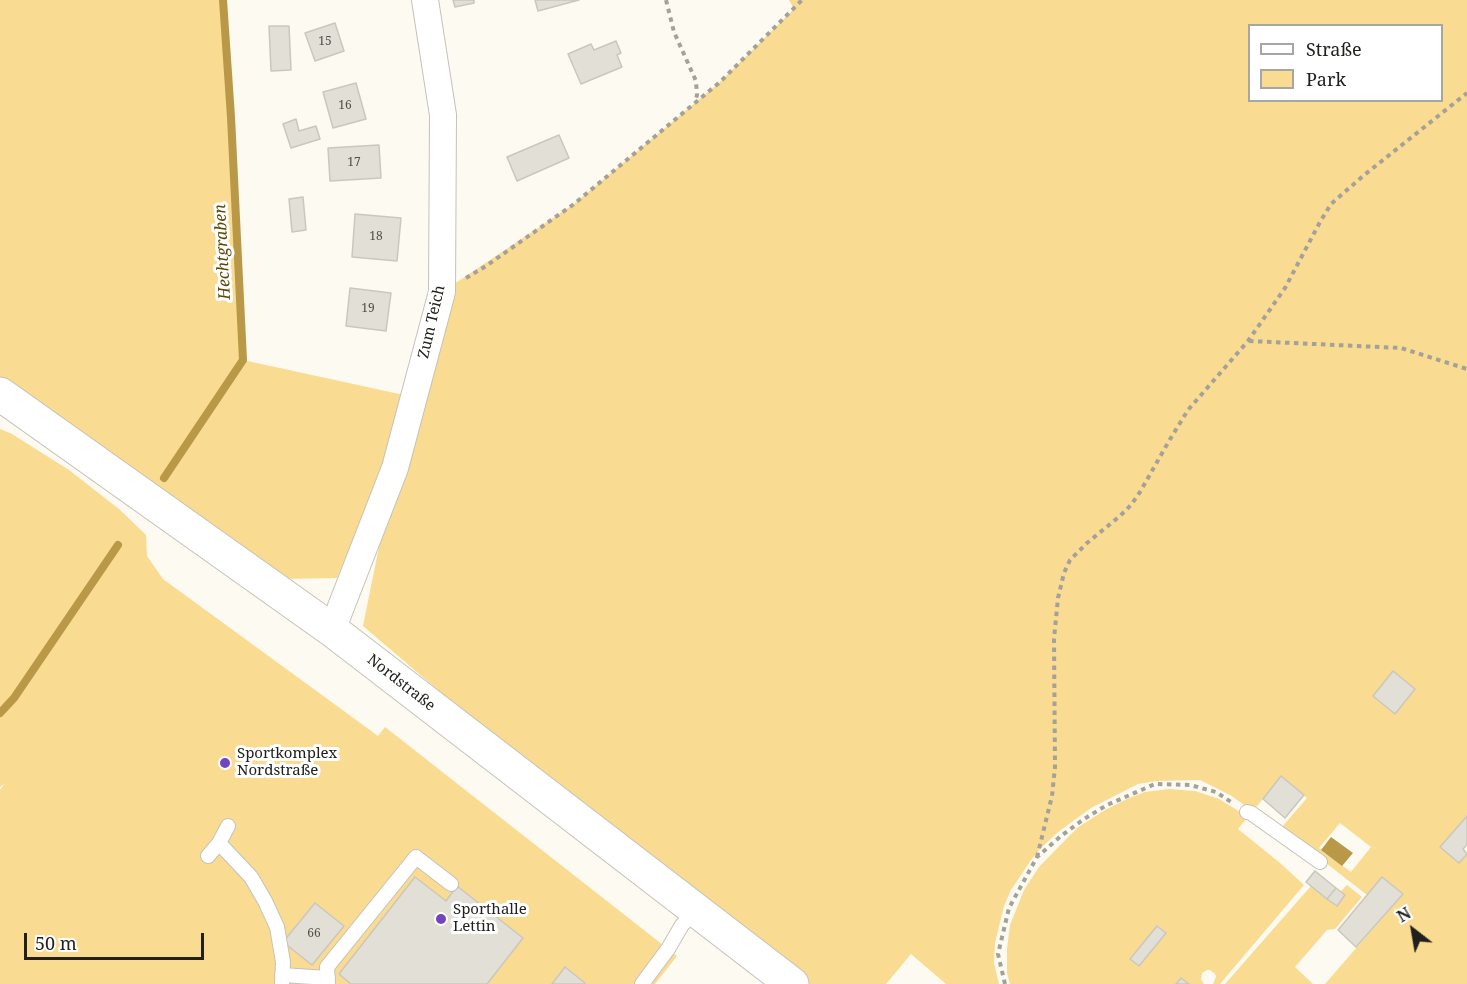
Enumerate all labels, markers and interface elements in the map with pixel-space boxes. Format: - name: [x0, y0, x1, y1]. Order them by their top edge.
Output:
- legend: [1248, 24, 1443, 102]
- house number: 15: [318, 35, 332, 49]
- text: Straße: [1306, 37, 1362, 61]
- text: Park: [1306, 67, 1346, 91]
- house number: 16: [338, 99, 352, 113]
- house number: 17: [347, 156, 361, 170]
- water label: Hechtgraben: [211, 204, 235, 300]
- house number: 18: [369, 230, 383, 244]
- street label: Zum Teich: [415, 284, 449, 360]
- house number: 19: [361, 302, 375, 316]
- street label: Nordstraße: [363, 651, 439, 715]
- place label: Sportkomplex Nordstraße: [237, 745, 337, 780]
- marker: Sportkomplex Nordstraße: [218, 756, 232, 770]
- north arrow: [1383, 900, 1443, 960]
- place label: Sporthalle Lettin: [453, 901, 527, 936]
- text: N: [1393, 902, 1415, 927]
- marker: Sporthalle Lettin: [434, 912, 448, 926]
- scale bar: [27, 921, 207, 959]
- house number: 66: [307, 927, 321, 941]
- text: 50 m: [35, 931, 77, 955]

